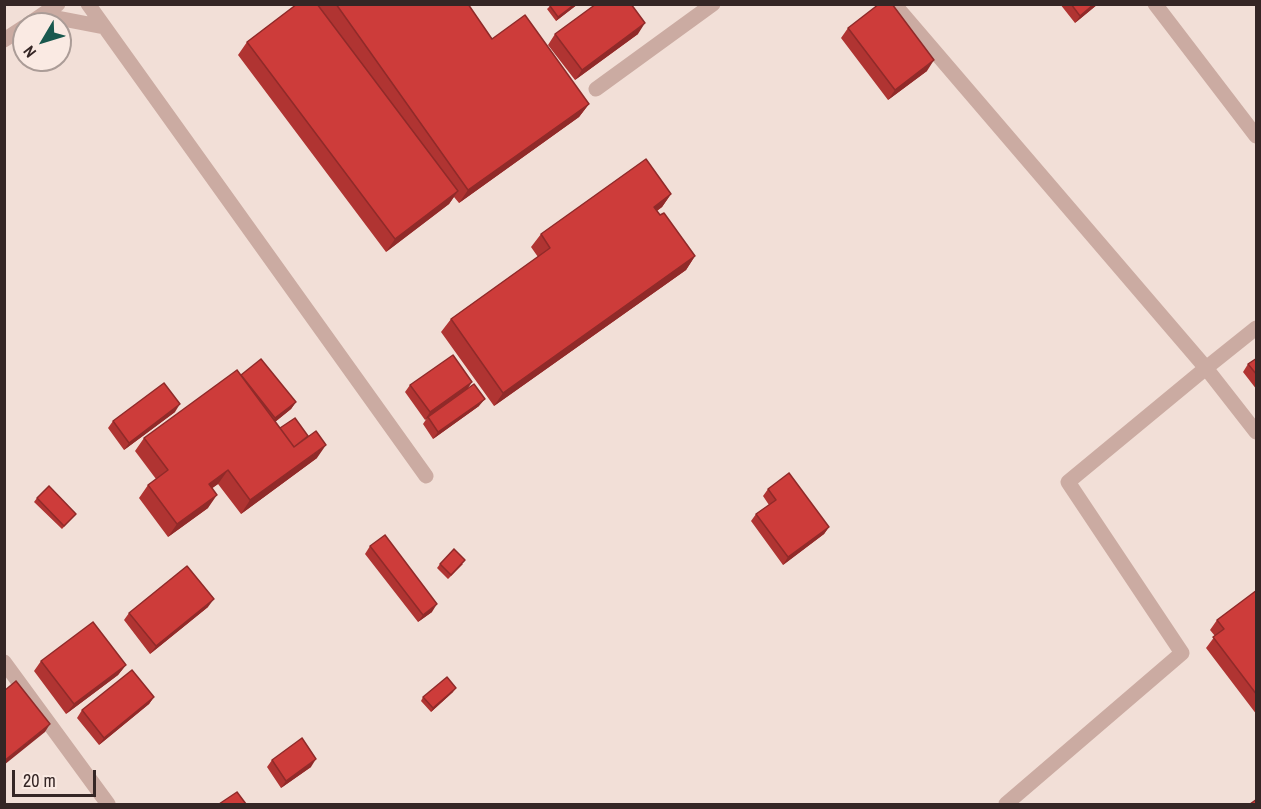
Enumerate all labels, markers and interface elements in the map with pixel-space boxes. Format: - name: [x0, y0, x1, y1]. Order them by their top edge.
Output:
- north arrow: [12, 12, 72, 72]
- text: N: [18, 41, 41, 62]
- scale bar: [15, 758, 99, 796]
- text: 20 m: [23, 768, 56, 793]

